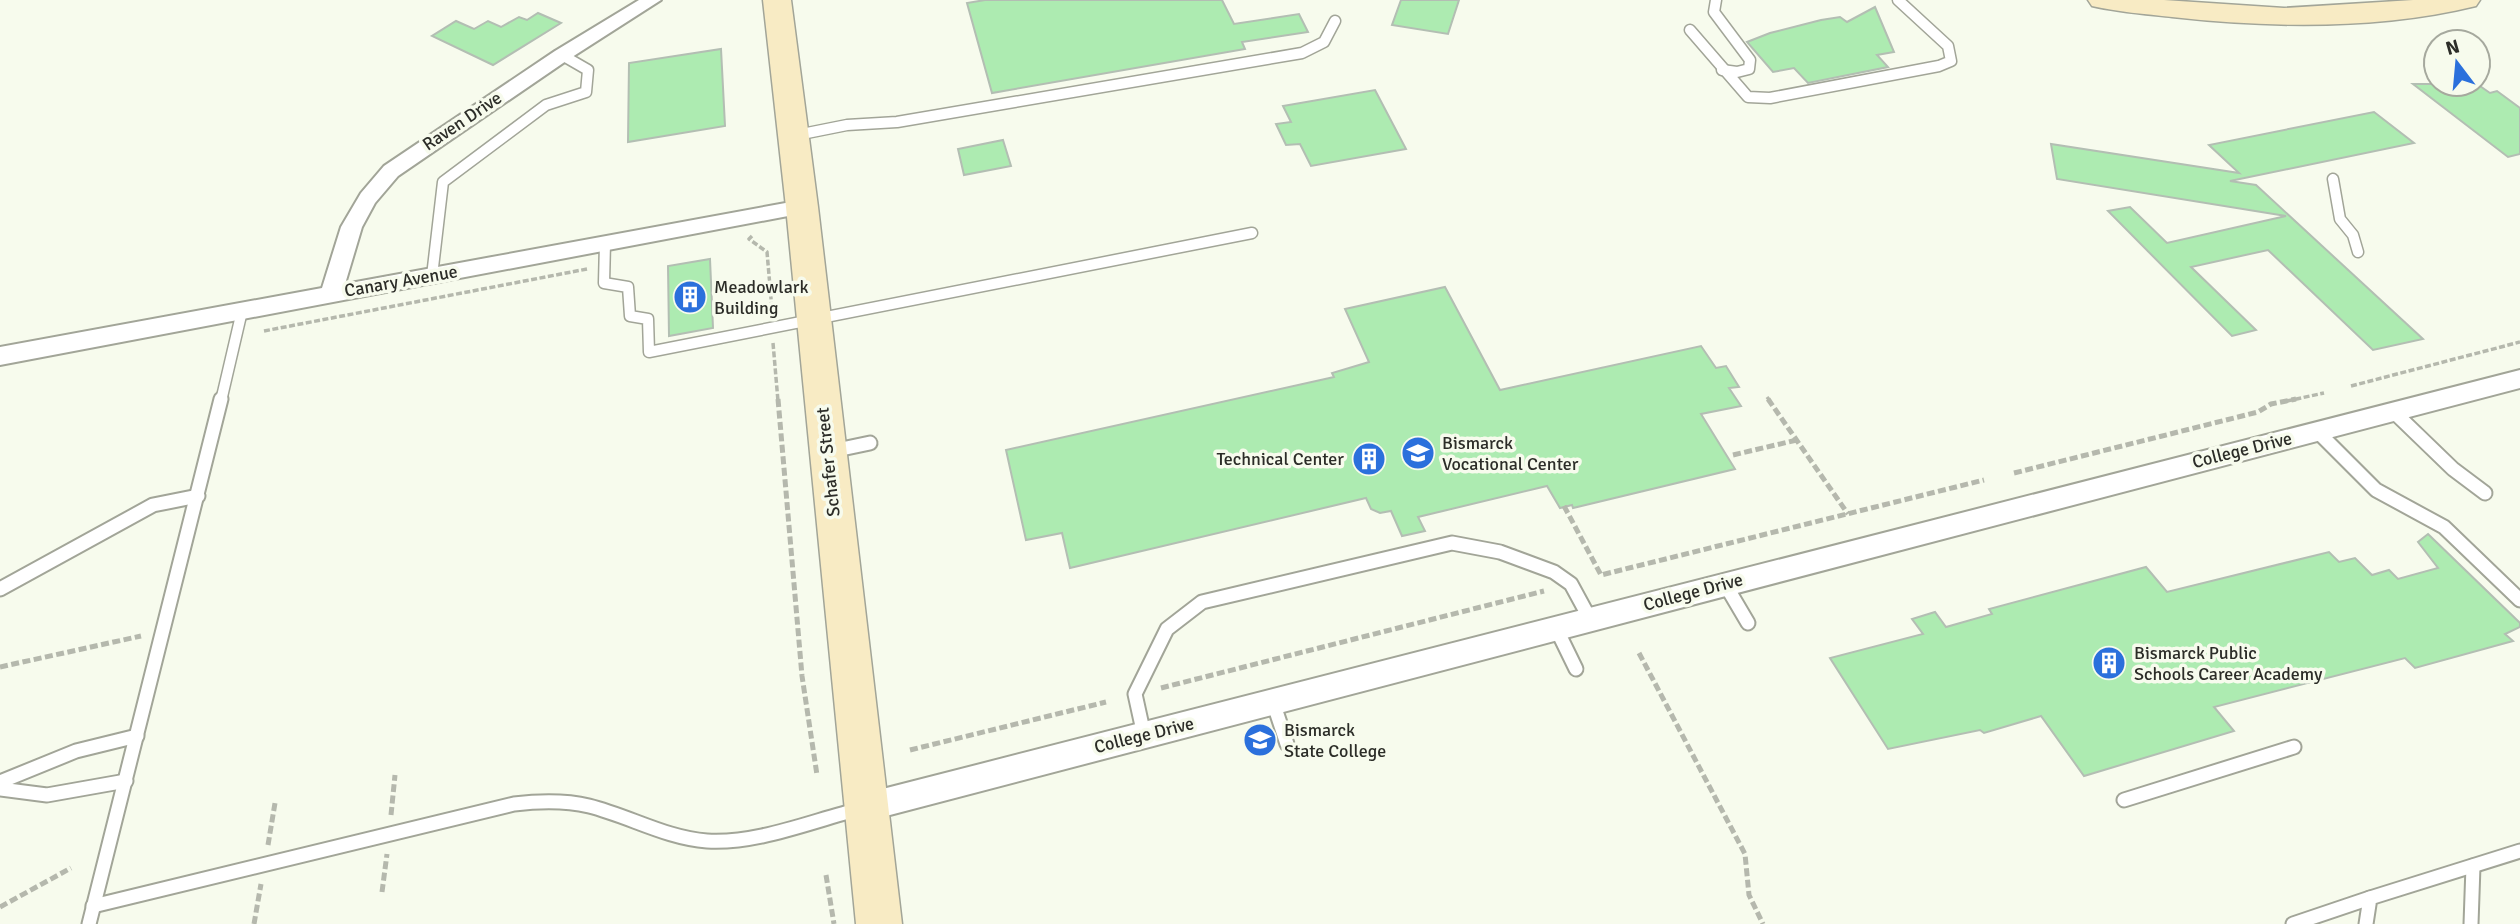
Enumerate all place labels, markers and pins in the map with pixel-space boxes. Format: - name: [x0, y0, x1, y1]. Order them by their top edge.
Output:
- place label: Meadowlark Building: [714, 276, 808, 319]
- building icon: Meadowlark Building: [671, 278, 709, 316]
- place label: Bismarck Vocational Center: [1442, 432, 1579, 475]
- school or university icon: Bismarck Vocational Center: [1399, 434, 1437, 472]
- building icon: Technical Center: [1350, 440, 1388, 478]
- place label: Technical Center: [1216, 448, 1344, 470]
- place label: Bismarck Public Schools Career Academy: [2134, 642, 2323, 685]
- building icon: Bismarck Public Schools Career Academy: [2090, 644, 2128, 682]
- place label: Bismarck State College: [1284, 719, 1386, 762]
- school or university icon: Bismarck State College: [1241, 721, 1279, 759]

